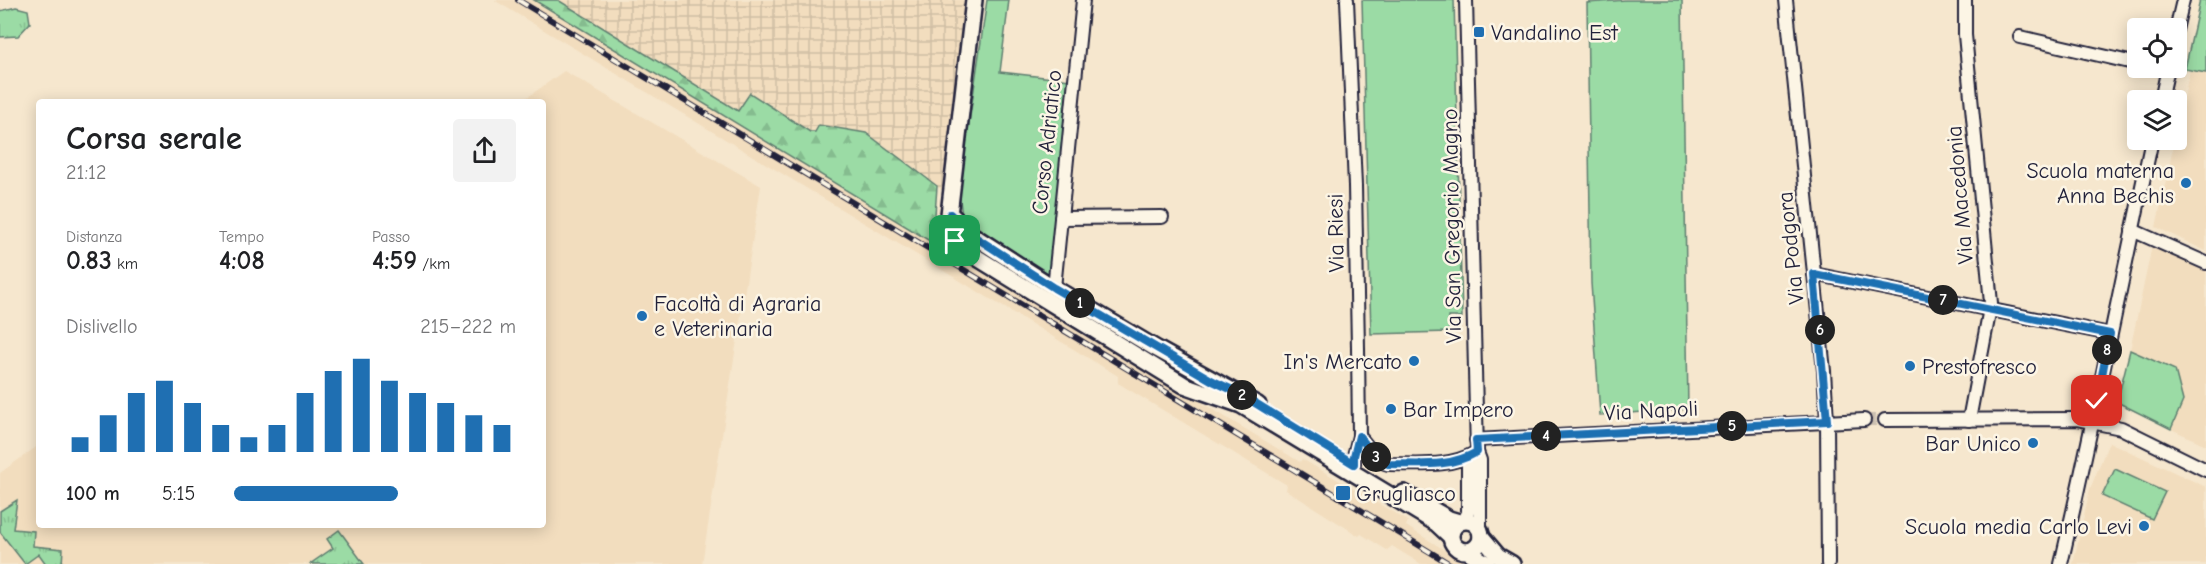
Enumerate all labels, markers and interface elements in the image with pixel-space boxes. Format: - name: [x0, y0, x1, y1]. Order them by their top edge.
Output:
- map controls: [2127, 18, 2187, 150]
- button: locate: [2127, 18, 2187, 78]
- place label: Vandalino Est: [1491, 20, 1618, 46]
- marker: Vandalino Est: [1472, 25, 1486, 39]
- street label: Corso Adriatico: [1026, 69, 1068, 216]
- button: layers: [2127, 90, 2187, 150]
- street label: Via San Gregorio Magno: [1437, 108, 1467, 344]
- text: Corsa serale: [66, 119, 242, 157]
- button: share: [453, 119, 516, 182]
- street label: Via Macedonia: [1941, 125, 1979, 265]
- place label: Scuola materna Anna Bechis: [2026, 158, 2174, 209]
- text: 21:12: [66, 161, 106, 184]
- marker: Scuola materna Anna Bechis: [2179, 176, 2193, 190]
- street label: Via Podgora: [1772, 190, 1810, 306]
- street label: Via Riesi: [1322, 193, 1350, 273]
- pin: [929, 215, 980, 266]
- icon: arrive: [938, 224, 971, 257]
- text: Distanza: [66, 228, 122, 246]
- text: Tempo: [219, 228, 264, 246]
- text: Passo: [372, 228, 410, 246]
- text: 0.83: [66, 246, 112, 276]
- text: 4:08: [219, 246, 265, 276]
- text: 4:59: [372, 246, 417, 276]
- text: km: [112, 255, 138, 273]
- text: /km: [417, 255, 450, 273]
- pin: 7: [1928, 285, 1958, 315]
- pin: 1: [1065, 288, 1095, 318]
- place label: Facoltà di Agraria e Veterinaria: [654, 291, 821, 342]
- text: 7: [1939, 291, 1947, 309]
- text: 1: [1077, 294, 1083, 312]
- marker: Facoltà di Agraria e Veterinaria: [635, 309, 649, 323]
- text: Dislivello: [66, 315, 138, 338]
- text: 215–222 m: [420, 315, 516, 338]
- pin: 6: [1805, 315, 1835, 345]
- text: 6: [1816, 321, 1824, 339]
- pin: 8: [2092, 335, 2122, 365]
- text: 8: [2103, 341, 2111, 359]
- place label: In's Mercato: [1284, 349, 1402, 375]
- marker: In's Mercato: [1407, 354, 1421, 368]
- place label: Prestofresco: [1922, 354, 2037, 380]
- marker: Prestofresco: [1903, 359, 1917, 373]
- pin: [2071, 375, 2122, 426]
- pin: 2: [1227, 380, 1257, 410]
- icon: check: [2080, 384, 2113, 417]
- text: 2: [1238, 386, 1246, 404]
- street label: Via Napoli: [1603, 396, 1699, 426]
- place label: Bar Impero: [1403, 397, 1514, 423]
- marker: Bar Impero: [1384, 402, 1398, 416]
- pin: 5: [1717, 411, 1747, 441]
- text: 5: [1728, 417, 1736, 435]
- pin: 4: [1531, 421, 1561, 451]
- text: 4: [1542, 427, 1550, 445]
- place label: Bar Unico: [1925, 431, 2021, 457]
- marker: Bar Unico: [2026, 436, 2040, 450]
- pin: 3: [1361, 442, 1391, 472]
- text: 3: [1372, 448, 1380, 466]
- place label: Grugliasco: [1356, 481, 1456, 507]
- text: 100 m: [66, 482, 120, 505]
- text: 5:15: [162, 482, 195, 505]
- marker: Grugliasco: [1334, 484, 1352, 502]
- place label: Scuola media Carlo Levi: [1905, 514, 2132, 540]
- marker: Scuola media Carlo Levi: [2137, 519, 2151, 533]

